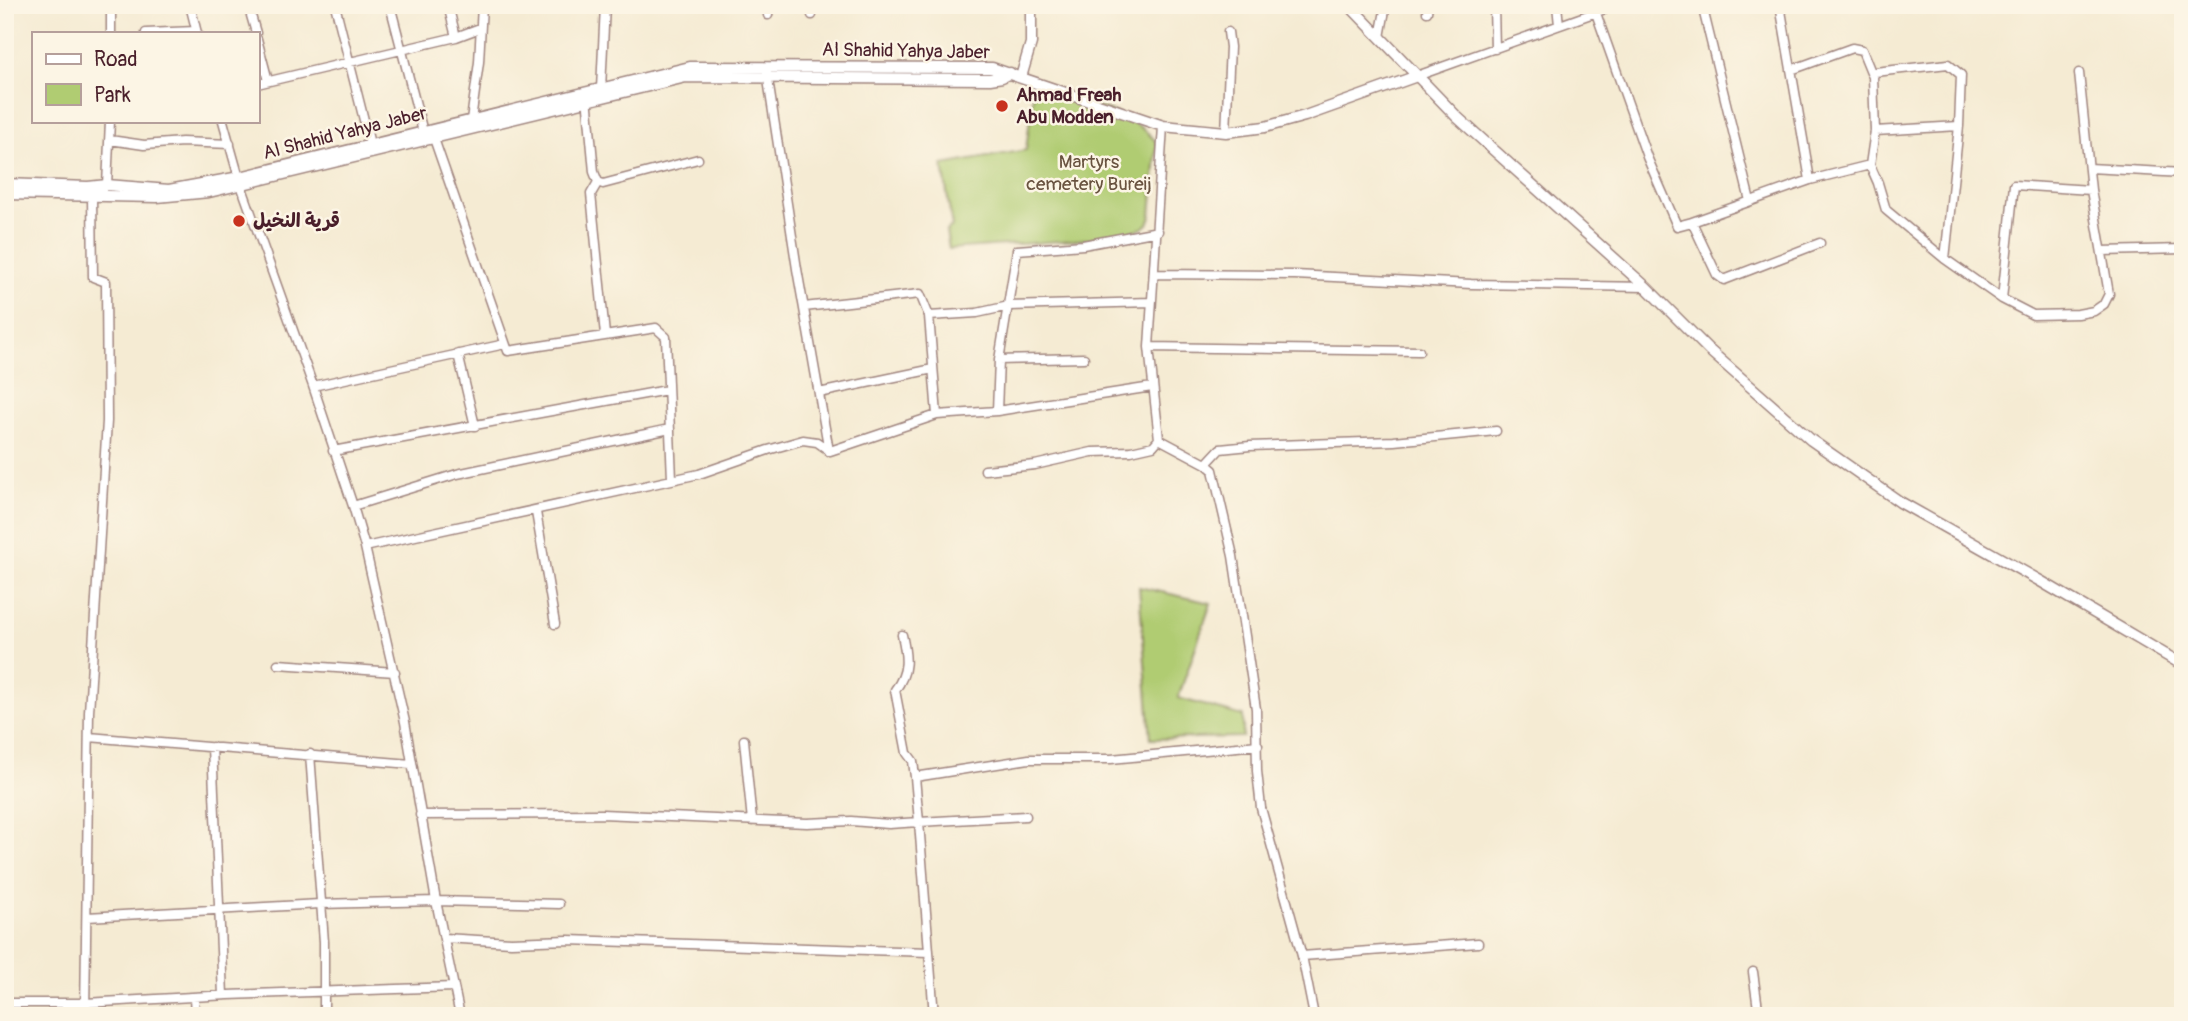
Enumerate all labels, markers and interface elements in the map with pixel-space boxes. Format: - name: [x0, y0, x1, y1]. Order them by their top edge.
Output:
- legend: [32, 32, 259, 122]
- street label: Al Shahid Yahya Jaber: [822, 38, 991, 64]
- text: Road: [94, 46, 138, 73]
- text: Park: [94, 82, 131, 109]
- place label: Ahmad Freah Abu Modden: [1016, 83, 1121, 129]
- marker: Ahmad Freah Abu Modden: [994, 98, 1010, 114]
- street label: Al Shahid Yahya Jaber: [260, 101, 430, 165]
- park label: Martyrs cemetery Bureij: [1026, 150, 1152, 196]
- place label: قرية النخيل: [253, 209, 340, 233]
- marker: قرية النخيل: [231, 213, 247, 229]

